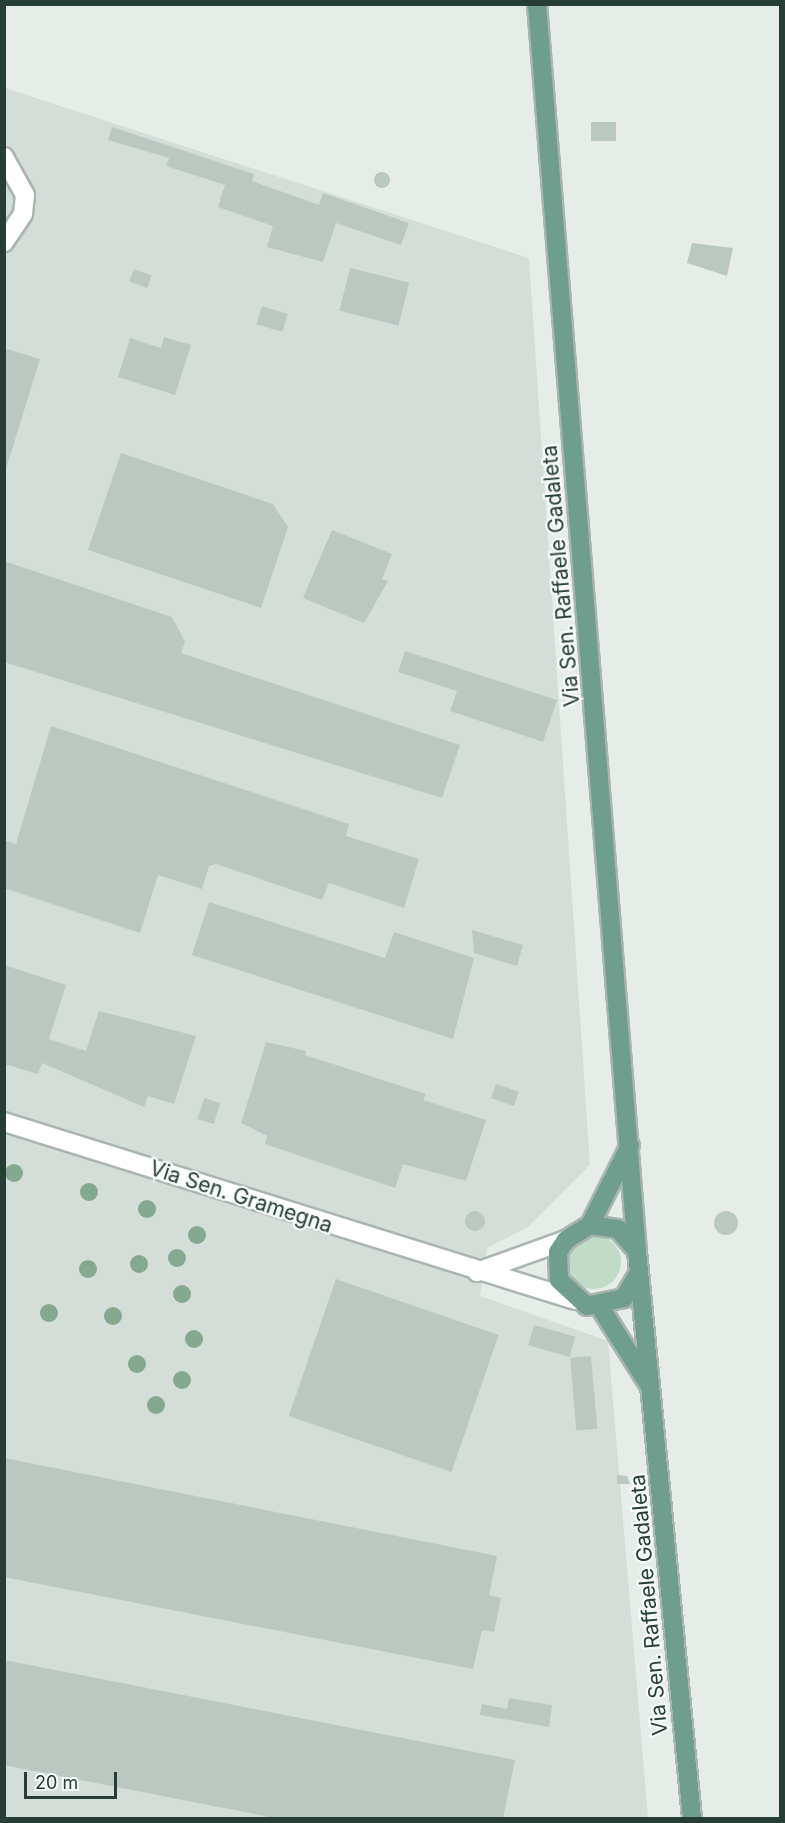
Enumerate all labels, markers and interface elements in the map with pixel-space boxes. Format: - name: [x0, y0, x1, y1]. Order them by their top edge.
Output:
- street label: Via Sen. Raffaele Gadaleta: [537, 444, 585, 708]
- street label: Via Sen. Gramegna: [147, 1156, 335, 1238]
- street label: Via Sen. Raffaele Gadaleta: [625, 1473, 673, 1737]
- scale bar: [27, 1760, 120, 1798]
- text: 20 m: [35, 1772, 78, 1793]

